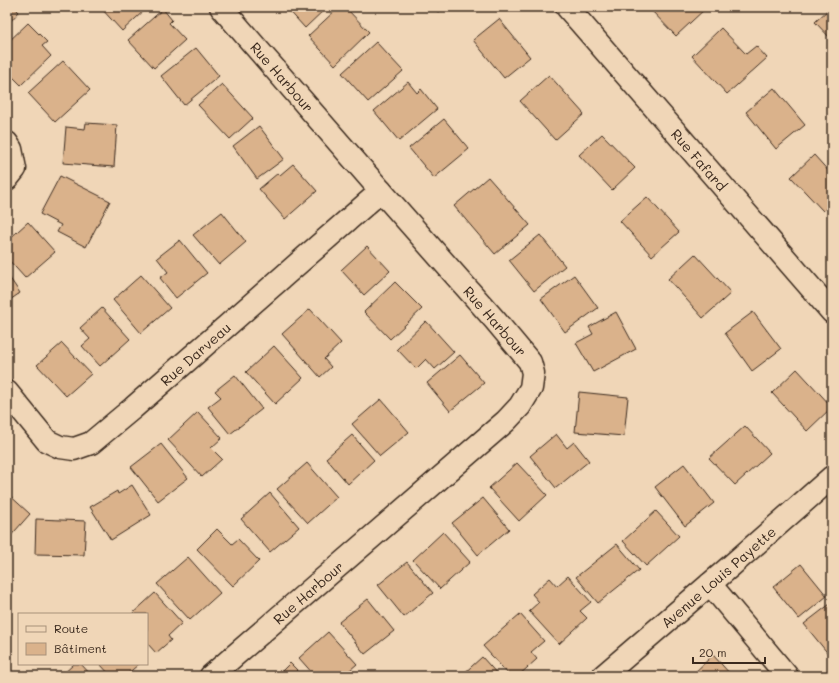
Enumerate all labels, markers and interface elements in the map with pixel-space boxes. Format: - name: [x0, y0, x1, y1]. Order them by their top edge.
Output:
- street label: Rue Harbour: [246, 38, 318, 116]
- street label: Rue Fafard: [667, 124, 732, 195]
- street label: Rue Harbour: [459, 282, 531, 360]
- street label: Rue Darveau: [156, 318, 234, 390]
- street label: Avenue Louis Payette: [657, 522, 780, 632]
- street label: Rue Harbour: [269, 556, 347, 628]
- legend: [18, 613, 148, 665]
- text: Route: [54, 620, 88, 636]
- scale bar: [693, 639, 765, 665]
- text: Bâtiment: [54, 640, 107, 656]
- text: 20 m: [699, 644, 727, 660]

